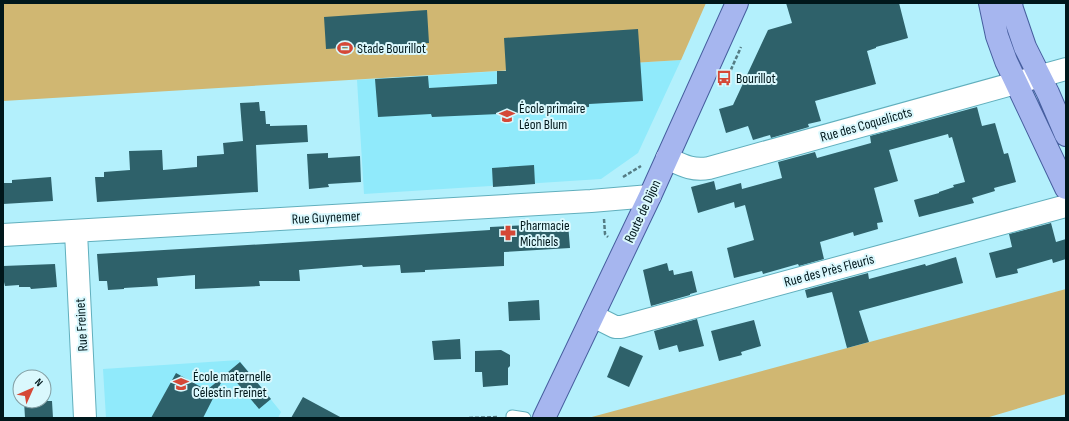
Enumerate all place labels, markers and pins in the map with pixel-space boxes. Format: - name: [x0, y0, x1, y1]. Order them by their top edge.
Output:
- sports icon: Stade Bourillot: [336, 39, 354, 57]
- place label: Stade Bourillot: [357, 40, 426, 57]
- bus stop icon: Bourillot: [715, 69, 733, 87]
- place label: Bourillot: [736, 70, 776, 87]
- place label: École primaire Léon Blum: [519, 100, 585, 133]
- school or university icon: École primaire Léon Blum: [498, 107, 516, 125]
- place label: Pharmacie Michiels: [520, 217, 570, 250]
- pharmacy icon: Pharmacie Michiels: [499, 224, 517, 242]
- place label: École maternelle Célestin Freinet: [193, 368, 271, 401]
- school or university icon: École maternelle Célestin Freinet: [172, 375, 190, 393]

